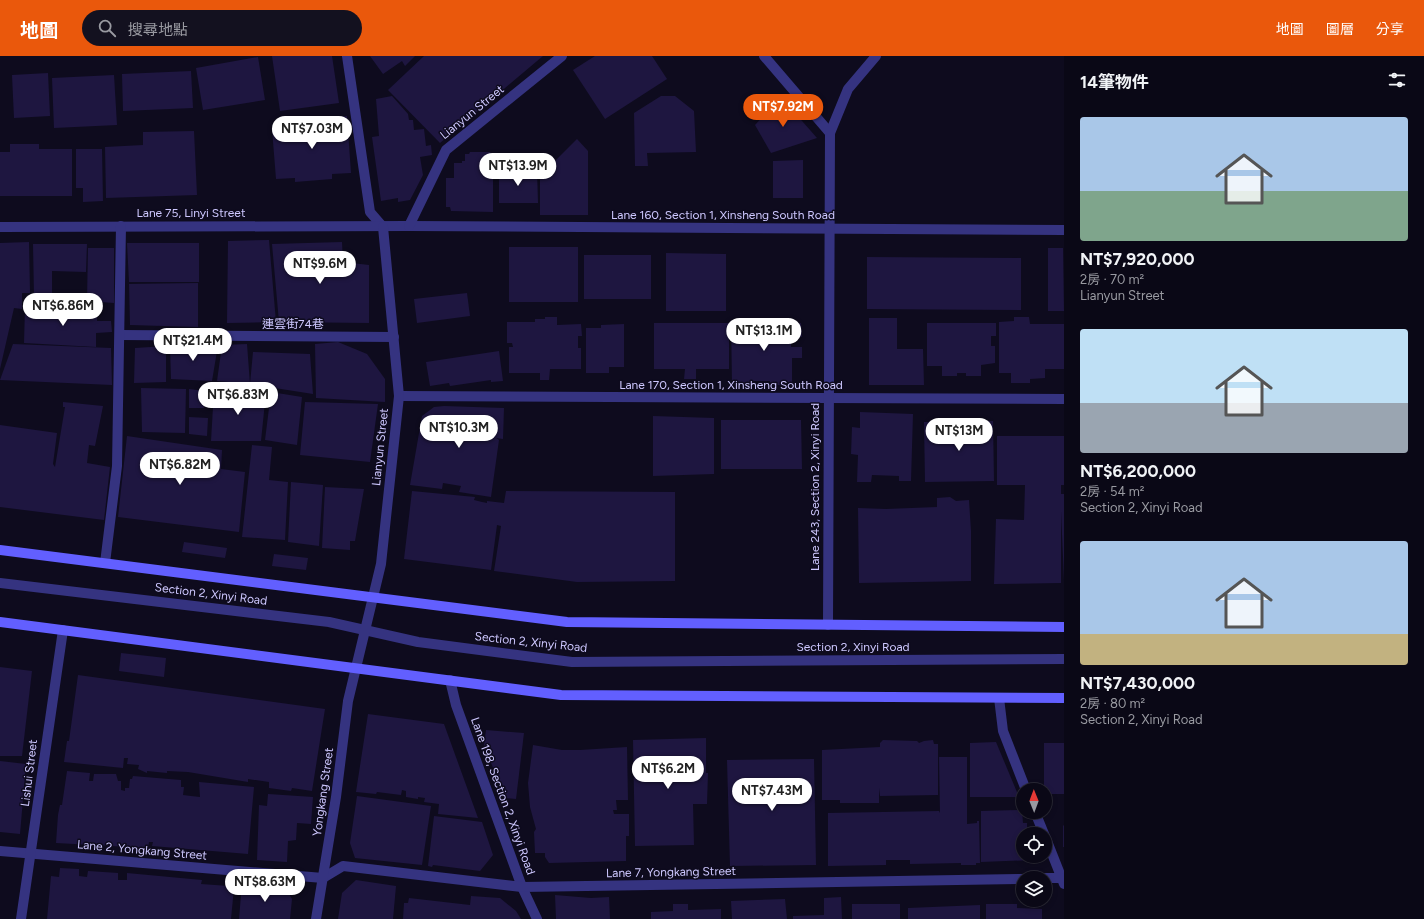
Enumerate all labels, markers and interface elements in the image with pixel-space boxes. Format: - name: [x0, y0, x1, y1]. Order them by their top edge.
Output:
- search box: [82, 10, 362, 46]
- icon: search: [96, 17, 118, 39]
- text: 地圖: [20, 19, 58, 42]
- text: 搜尋地點: [128, 21, 188, 39]
- text: 地圖: [1276, 21, 1304, 38]
- text: 圖層: [1326, 21, 1354, 38]
- text: 分享: [1376, 21, 1404, 38]
- icon: filters: [1386, 69, 1408, 91]
- text: 14筆物件: [1080, 72, 1149, 92]
- street label: Lianyun Street: [437, 82, 507, 142]
- pin: NT$7.92M: [742, 94, 824, 128]
- text: NT$7.92M: [752, 99, 814, 114]
- pin: NT$7.03M: [271, 116, 353, 150]
- text: NT$7.03M: [281, 121, 343, 136]
- icon: home: [1208, 143, 1280, 215]
- pin: NT$13.9M: [477, 153, 559, 187]
- text: NT$13.9M: [488, 158, 548, 173]
- street label: Lane 75, Linyi Street: [137, 206, 246, 220]
- street label: Lane 160, Section 1, Xinsheng South Road: [611, 208, 835, 222]
- text: NT$7,920,000: [1080, 249, 1194, 269]
- pin: NT$9.6M: [283, 251, 357, 285]
- text: NT$9.6M: [293, 256, 347, 271]
- text: 2房 · 70 m²: [1080, 272, 1144, 287]
- text: Lianyun Street: [1080, 288, 1165, 303]
- pin: NT$6.86M: [22, 293, 104, 327]
- text: NT$6.86M: [32, 298, 94, 313]
- street label: 連雲街74巷: [262, 317, 324, 331]
- pin: NT$13.1M: [723, 318, 805, 352]
- text: NT$13.1M: [735, 323, 793, 338]
- pin: NT$21.4M: [152, 328, 234, 362]
- text: NT$21.4M: [163, 333, 223, 348]
- icon: home: [1208, 355, 1280, 427]
- street label: Lane 170, Section 1, Xinsheng South Road: [619, 378, 843, 392]
- pin: NT$6.83M: [197, 382, 279, 416]
- text: NT$6.83M: [207, 387, 269, 402]
- street label: Lane 243, Section 2, Xinyi Road: [808, 403, 822, 571]
- street label: Lianyun Street: [369, 407, 391, 487]
- pin: NT$10.3M: [418, 415, 500, 449]
- pin: NT$13M: [926, 418, 992, 452]
- text: NT$10.3M: [429, 420, 489, 435]
- text: NT$13M: [935, 423, 983, 438]
- pin: NT$6.82M: [139, 452, 221, 486]
- text: NT$6.82M: [149, 457, 211, 472]
- text: NT$6,200,000: [1080, 461, 1196, 481]
- text: 2房 · 54 m²: [1080, 484, 1145, 499]
- text: Section 2, Xinyi Road: [1080, 500, 1203, 515]
- icon: home: [1208, 567, 1280, 639]
- street label: Section 2, Xinyi Road: [154, 580, 268, 608]
- street label: Section 2, Xinyi Road: [474, 629, 588, 655]
- street label: Section 2, Xinyi Road: [796, 640, 910, 654]
- text: NT$7,430,000: [1080, 673, 1195, 693]
- text: 2房 · 80 m²: [1080, 696, 1145, 711]
- text: Section 2, Xinyi Road: [1080, 712, 1203, 727]
- street label: Lane 198, Section 2, Xinyi Road: [468, 715, 538, 877]
- street label: Lishui Street: [18, 738, 40, 807]
- street label: Yongkang Street: [310, 746, 336, 837]
- pin: NT$6.2M: [631, 756, 705, 790]
- text: NT$6.2M: [641, 761, 695, 776]
- pin: NT$7.43M: [731, 778, 813, 812]
- text: NT$7.43M: [741, 783, 803, 798]
- north arrow: [1016, 783, 1052, 819]
- map controls: [1016, 783, 1052, 907]
- button: locate: [1016, 827, 1052, 863]
- street label: Lane 2, Yongkang Street: [76, 837, 208, 863]
- street label: Lane 7, Yongkang Street: [606, 864, 737, 880]
- pin: NT$8.63M: [224, 869, 306, 903]
- button: layers: [1016, 871, 1052, 907]
- text: NT$8.63M: [234, 874, 296, 889]

